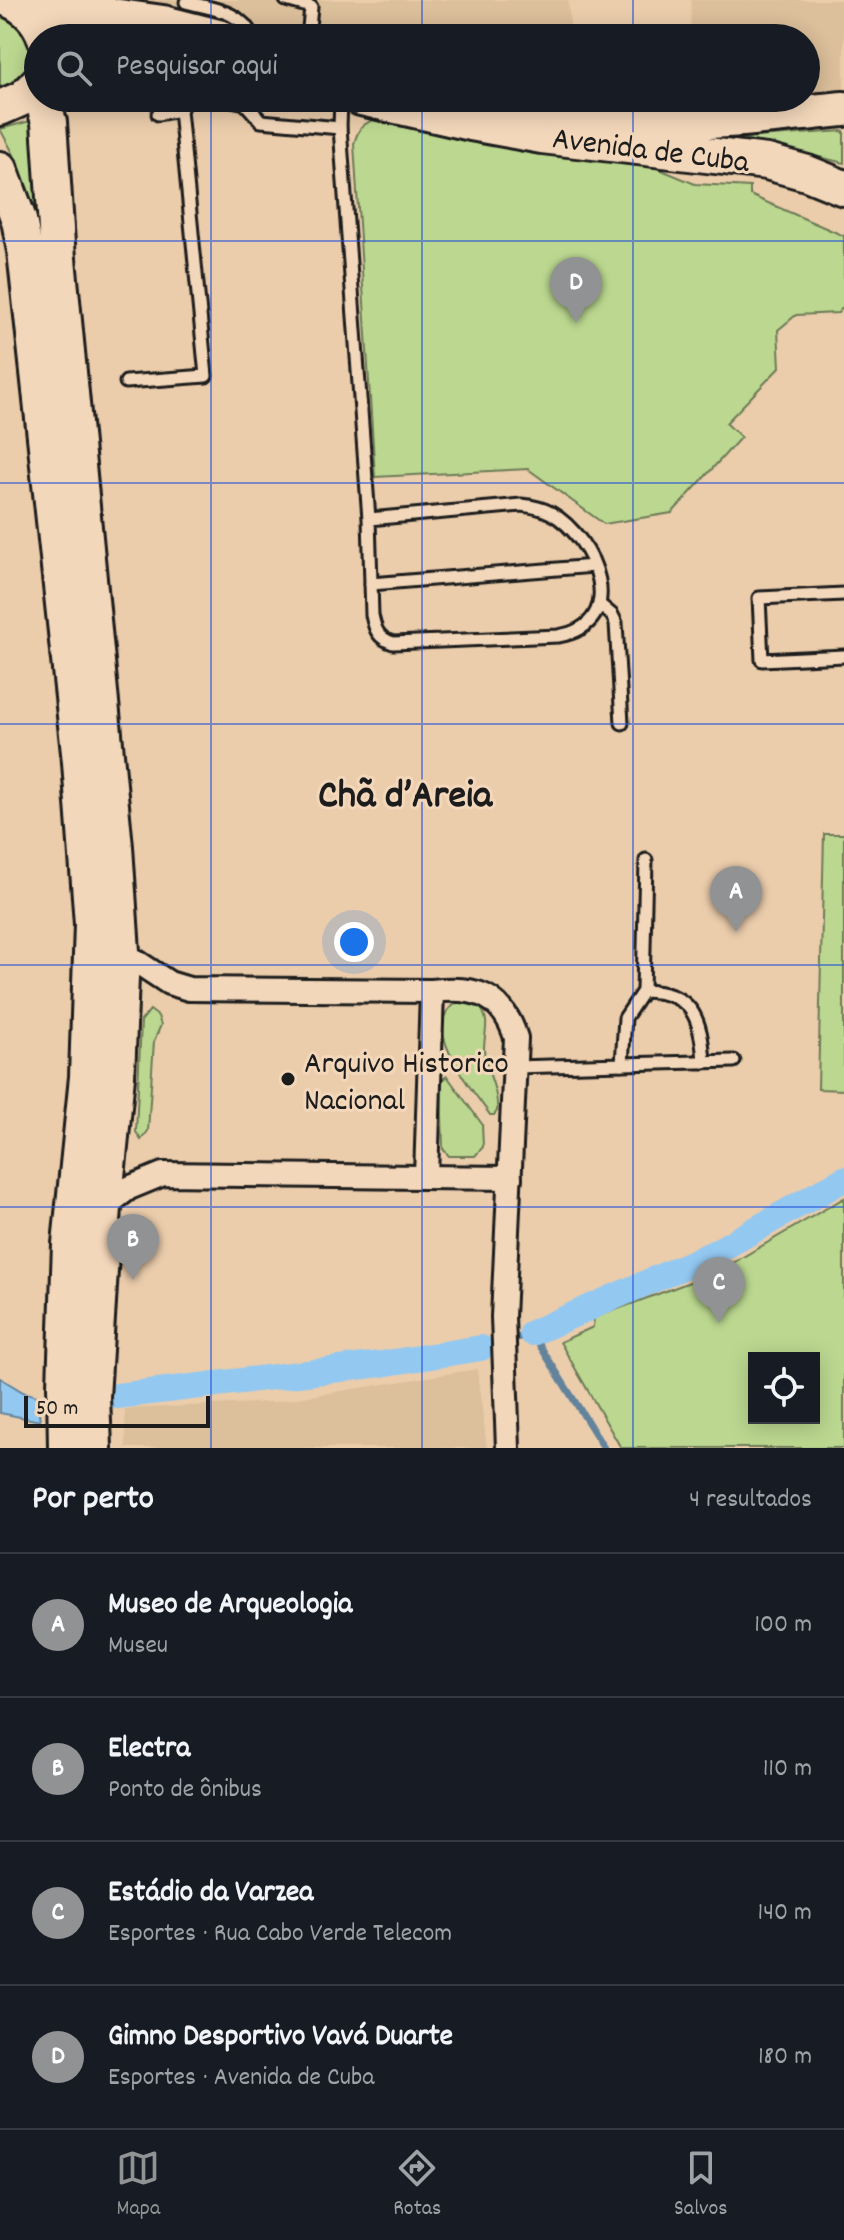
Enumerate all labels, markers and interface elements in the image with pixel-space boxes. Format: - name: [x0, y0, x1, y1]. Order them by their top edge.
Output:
- search box: [24, 24, 820, 112]
- icon: search: [52, 46, 96, 90]
- text: Pesquisar aqui: [116, 47, 278, 90]
- street label: Avenida de Cuba: [549, 118, 752, 188]
- pin: D: [550, 257, 602, 323]
- district label: Chã d’Areia: [318, 770, 493, 827]
- pin: A: [710, 866, 762, 932]
- your location: [334, 922, 374, 962]
- place label: Arquivo Historico Nacional: [304, 1043, 509, 1126]
- marker: Arquivo Historico Nacional: [279, 1070, 297, 1088]
- pin: B: [107, 1214, 159, 1280]
- pin: C: [693, 1257, 745, 1323]
- map controls: [748, 1352, 820, 1424]
- button: locate: [748, 1352, 820, 1424]
- scale bar: [24, 1392, 210, 1428]
- text: 50 m: [36, 1394, 78, 1425]
- text: Por perto: [32, 1476, 154, 1525]
- text: 4 resultados: [689, 1482, 812, 1519]
- text: Museo de Arqueologia: [108, 1585, 352, 1628]
- text: A: [51, 1607, 65, 1644]
- text: 100 m: [754, 1607, 812, 1644]
- text: Museu: [108, 1628, 168, 1665]
- text: Electra: [108, 1729, 190, 1772]
- text: B: [52, 1751, 64, 1788]
- text: 110 m: [763, 1751, 812, 1788]
- text: Ponto de ônibus: [108, 1772, 262, 1809]
- text: Estádio da Varzea: [108, 1873, 313, 1916]
- text: C: [52, 1895, 64, 1932]
- text: 140 m: [758, 1895, 812, 1932]
- text: Esportes · Rua Cabo Verde Telecom: [108, 1916, 452, 1953]
- text: Gimno Desportivo Vavá Duarte: [108, 2017, 453, 2060]
- text: D: [51, 2039, 65, 2076]
- text: 180 m: [758, 2039, 812, 2076]
- text: Esportes · Avenida de Cuba: [108, 2060, 374, 2097]
- tab: Mapa: [116, 2146, 160, 2225]
- tab: Rotas: [393, 2146, 441, 2225]
- tab: Salvos: [674, 2146, 728, 2225]

